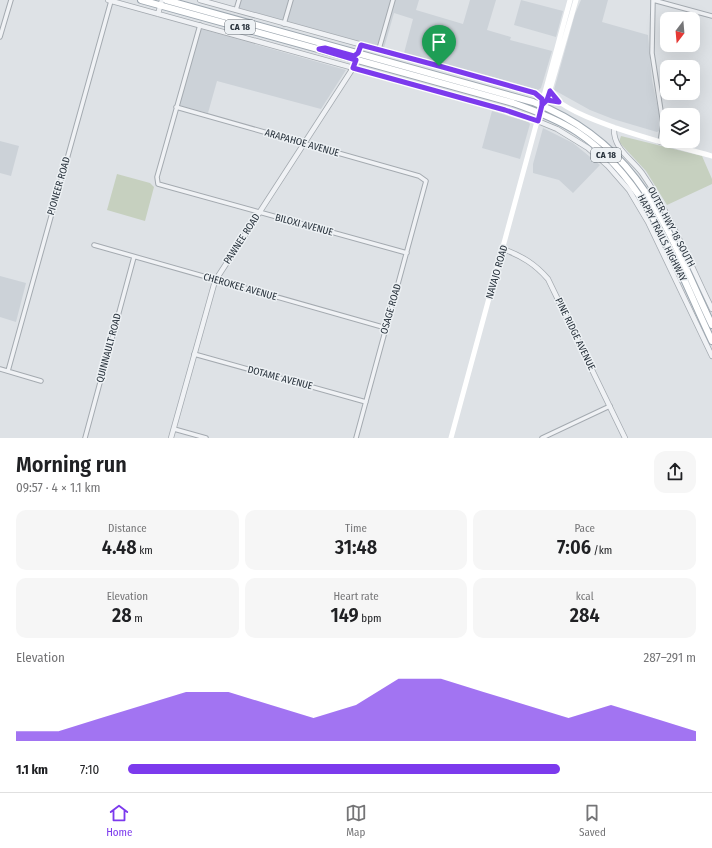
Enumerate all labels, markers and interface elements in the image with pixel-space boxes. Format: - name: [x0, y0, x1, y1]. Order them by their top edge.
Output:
- north arrow: [660, 12, 700, 52]
- map controls: [660, 12, 700, 148]
- road number: CA 18: [225, 20, 255, 34]
- pin: [422, 25, 456, 66]
- icon: arrive: [428, 31, 450, 53]
- button: locate: [660, 60, 700, 100]
- button: layers: [660, 108, 700, 148]
- street label: ARAPAHOE AVENUE: [263, 127, 341, 159]
- road number: CA 18: [591, 148, 621, 162]
- street label: PIONEER ROAD: [45, 155, 73, 216]
- street label: OUTER HWY 18 SOUTH: [645, 185, 697, 269]
- street label: HAPPY TRAILS HIGHWAY: [635, 193, 689, 284]
- street label: PAWNEE ROAD: [221, 211, 263, 267]
- street label: BILOXI AVENUE: [274, 211, 335, 239]
- street label: NAVAJO ROAD: [484, 244, 510, 300]
- street label: CHEROKEE AVENUE: [202, 271, 278, 303]
- street label: OSAGE ROAD: [378, 282, 404, 336]
- street label: PINE RIDGE AVENUE: [552, 296, 598, 372]
- street label: QUINNAULT ROAD: [94, 312, 124, 384]
- street label: DOTAME AVENUE: [246, 364, 314, 393]
- text: Morning run: [16, 451, 127, 478]
- button: share: [654, 451, 696, 493]
- text: 09:57 · 4 × 1.1 km: [16, 480, 101, 495]
- text: Distance: [108, 522, 147, 535]
- text: Time: [345, 522, 367, 535]
- text: Pace: [574, 522, 595, 535]
- text: 4.48: [102, 535, 137, 559]
- text: 31:48: [335, 535, 377, 559]
- text: 7:06: [557, 535, 591, 559]
- text: km: [137, 544, 153, 557]
- text: /km: [591, 544, 612, 557]
- text: Elevation: [107, 590, 148, 603]
- text: Heart rate: [333, 590, 379, 603]
- text: kcal: [576, 590, 594, 603]
- text: 28: [112, 603, 132, 627]
- text: 149: [330, 603, 359, 627]
- text: 284: [570, 603, 600, 627]
- text: m: [132, 612, 143, 625]
- text: bpm: [359, 612, 382, 625]
- text: Elevation: [16, 650, 65, 665]
- text: 287–291 m: [643, 650, 696, 665]
- text: 1.1 km: [16, 762, 48, 777]
- text: 7:10: [80, 762, 99, 777]
- tab: Home: [106, 802, 132, 839]
- tab: Map: [345, 802, 367, 839]
- tab: Saved: [579, 802, 606, 839]

